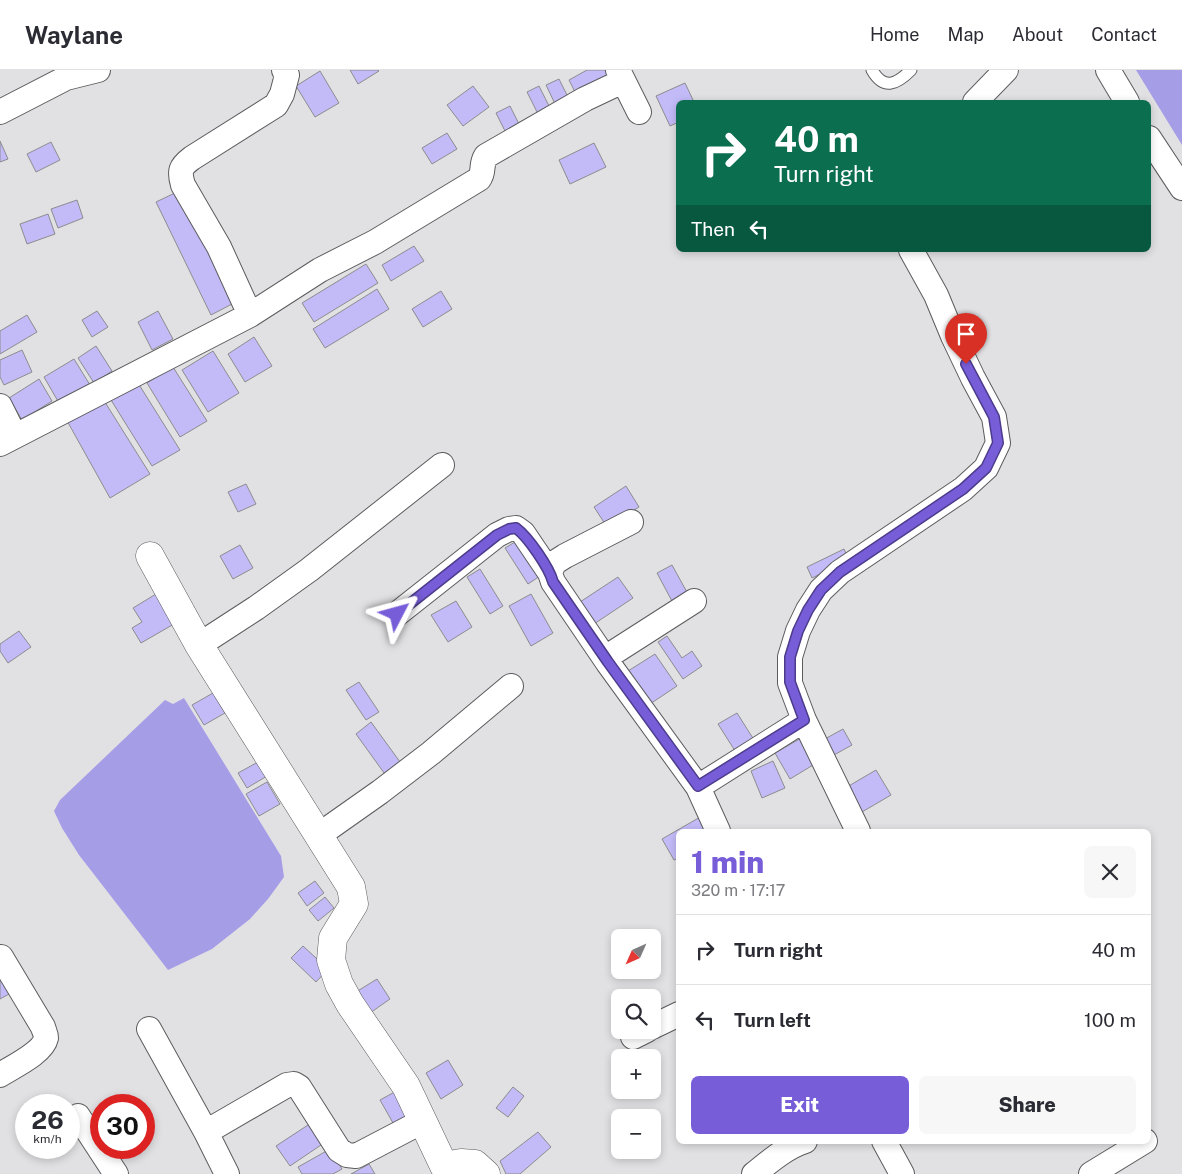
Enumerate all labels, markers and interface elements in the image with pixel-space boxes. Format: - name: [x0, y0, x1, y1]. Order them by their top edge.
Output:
- text: Waylane: [25, 21, 123, 49]
- text: Home: [870, 24, 920, 45]
- text: Map: [948, 24, 984, 45]
- text: About: [1012, 24, 1063, 45]
- text: Contact: [1091, 24, 1157, 45]
- text: 40 m: [774, 119, 859, 160]
- icon: right: [691, 120, 756, 185]
- text: Turn right: [774, 161, 874, 187]
- icon: left: [745, 215, 773, 243]
- text: Then: [691, 218, 735, 240]
- pin: [945, 313, 987, 364]
- icon: arrive: [952, 320, 980, 348]
- position arrow: [370, 587, 422, 639]
- text: 1 min: [691, 844, 764, 880]
- button: close: [1084, 846, 1136, 898]
- text: 320 m · 17:17: [691, 881, 785, 900]
- north arrow: [611, 929, 661, 979]
- map controls: [611, 929, 661, 1159]
- icon: right: [691, 936, 719, 964]
- text: Turn right: [734, 939, 823, 961]
- text: 40 m: [1091, 939, 1136, 961]
- button: search: [611, 989, 661, 1039]
- icon: left: [691, 1006, 719, 1034]
- text: Turn left: [734, 1009, 811, 1031]
- text: 100 m: [1084, 1009, 1136, 1031]
- button: +: [611, 1049, 661, 1099]
- button: Exit: [691, 1076, 909, 1134]
- button: Share: [919, 1076, 1136, 1134]
- speed limit sign: 30: [90, 1094, 155, 1159]
- text: 26: [31, 1105, 64, 1135]
- button: −: [611, 1109, 661, 1159]
- text: km/h: [33, 1132, 62, 1146]

